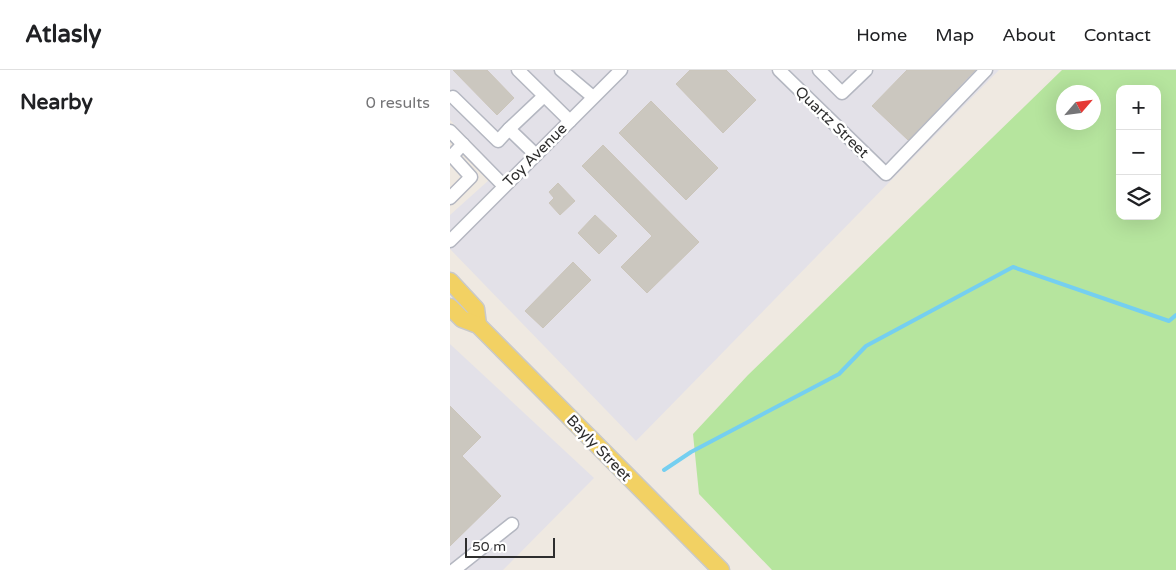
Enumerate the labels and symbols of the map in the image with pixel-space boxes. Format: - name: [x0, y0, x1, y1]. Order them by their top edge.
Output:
- street label: Quartz Street: [791, 82, 873, 162]
- north arrow: [1056, 85, 1101, 130]
- street label: Toy Avenue: [499, 119, 571, 191]
- street label: Bayly Street: [563, 411, 635, 485]
- scale bar: [465, 535, 555, 558]

